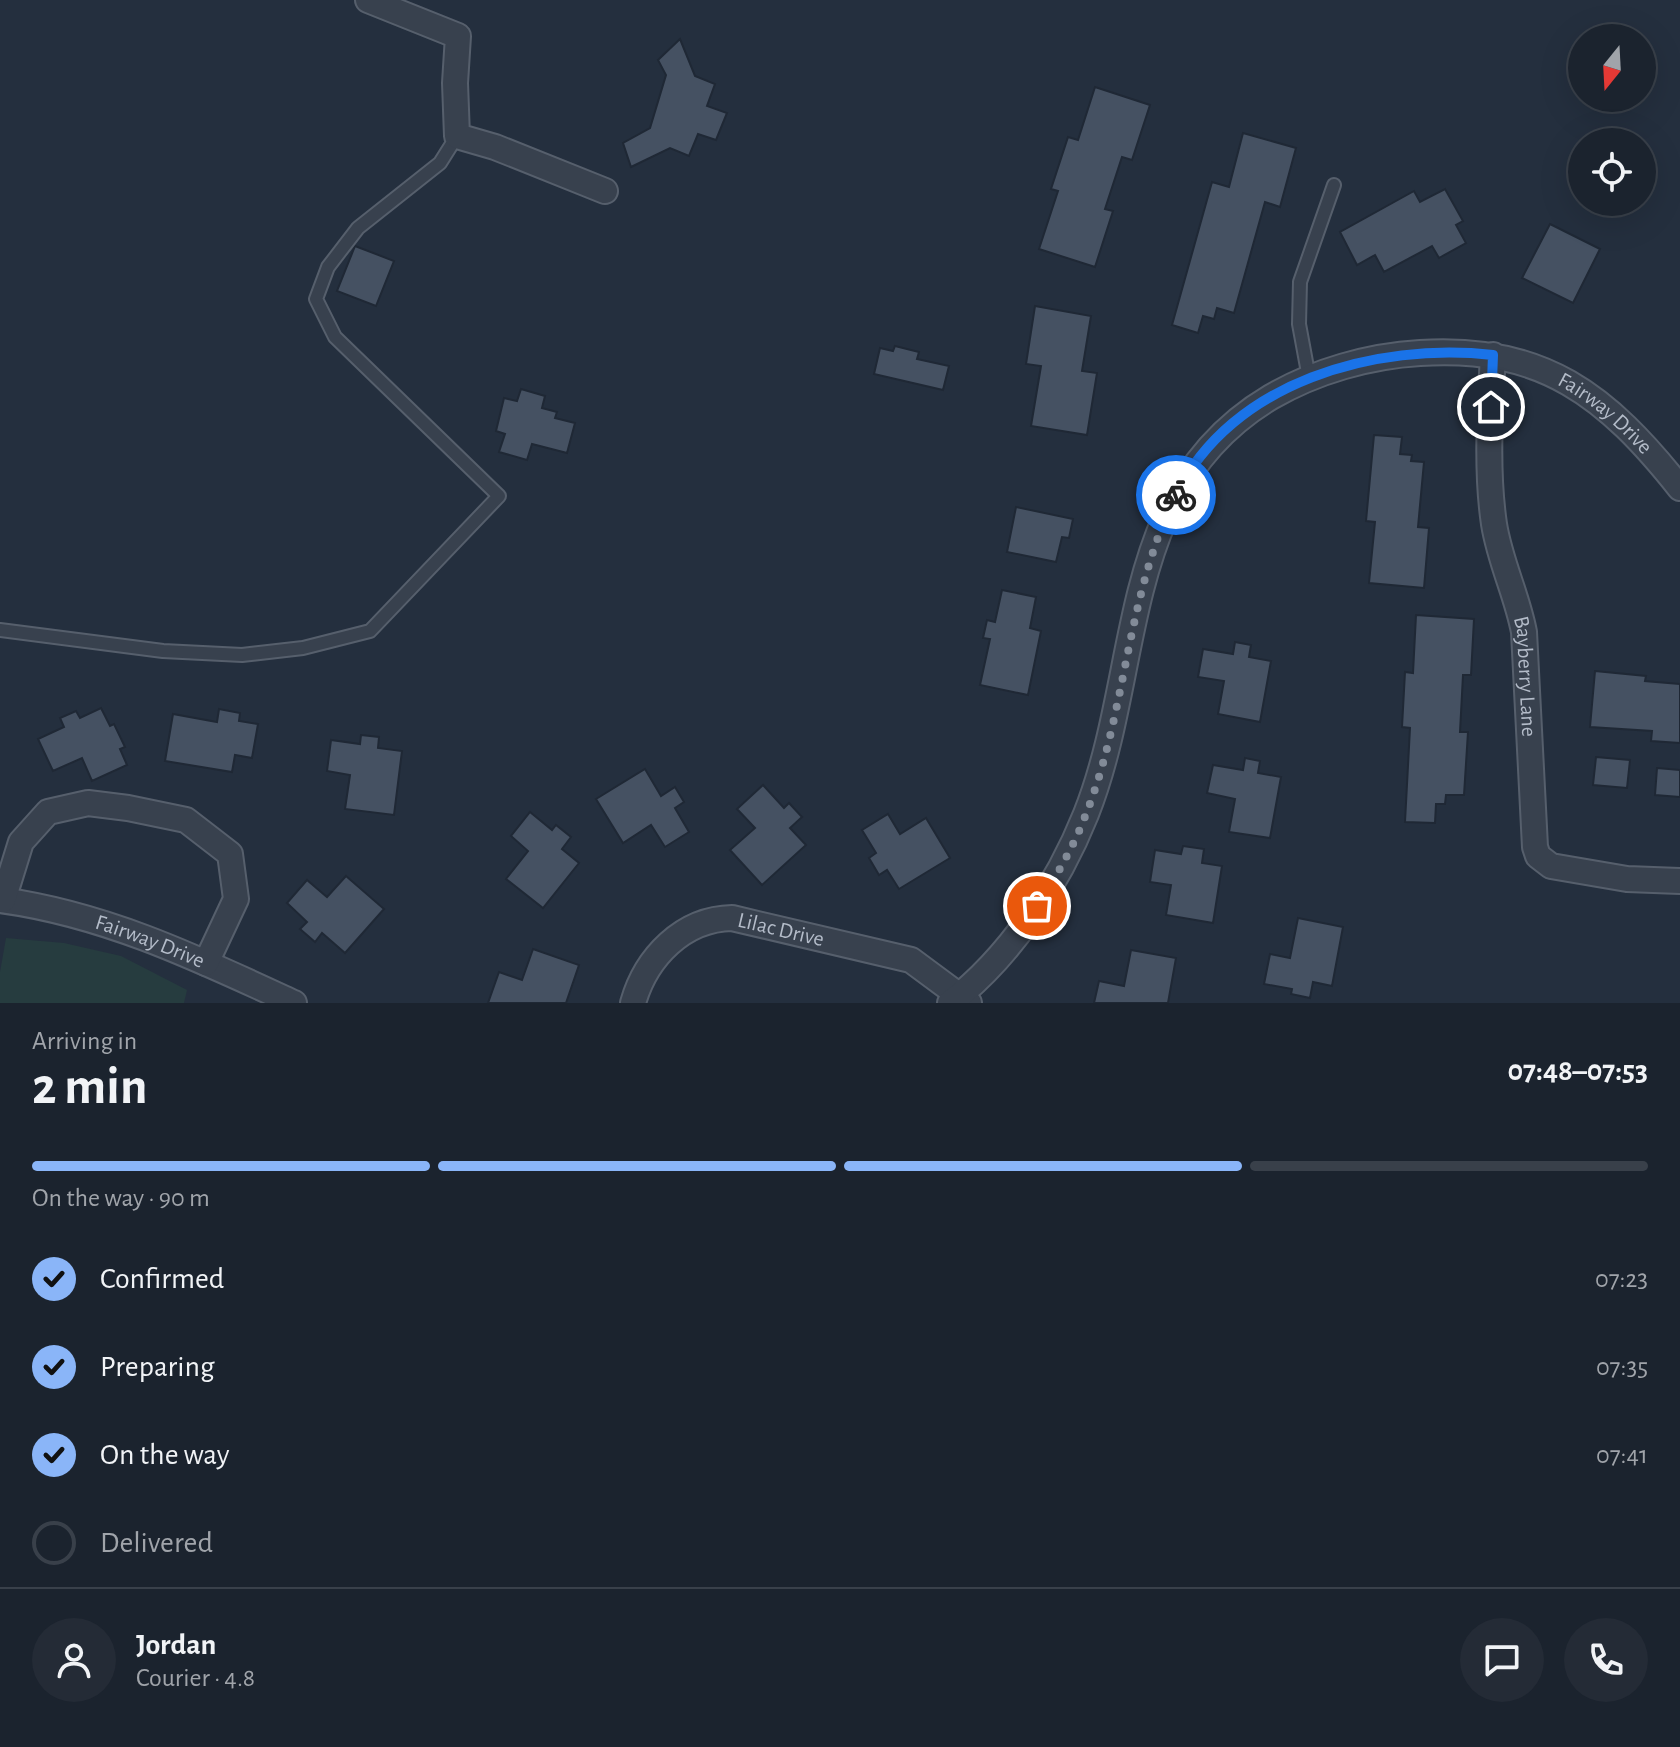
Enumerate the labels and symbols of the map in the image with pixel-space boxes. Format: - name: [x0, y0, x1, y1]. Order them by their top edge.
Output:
- north arrow: [1568, 24, 1656, 112]
- street label: Fairway Drive: [1555, 368, 1657, 458]
- pin: [1457, 373, 1525, 441]
- courier: [1136, 455, 1216, 535]
- street label: Bayberry Lane: [1510, 614, 1540, 737]
- pin: [1003, 872, 1071, 940]
- street label: Lilac Drive: [736, 909, 826, 950]
- street label: Fairway Drive: [93, 911, 208, 972]

